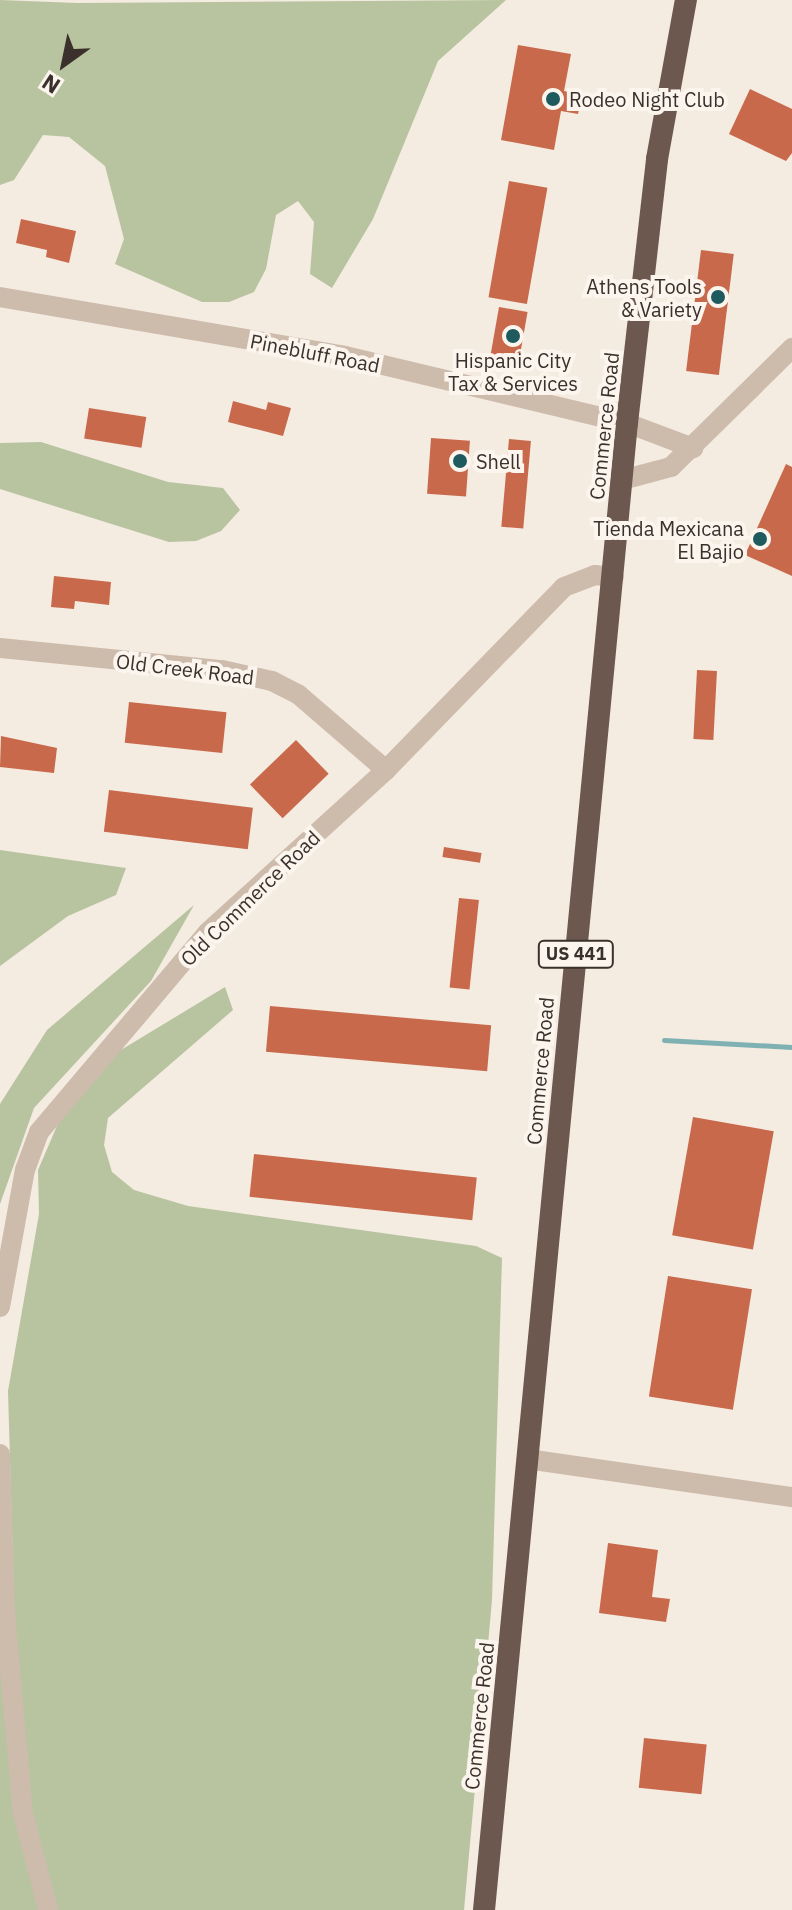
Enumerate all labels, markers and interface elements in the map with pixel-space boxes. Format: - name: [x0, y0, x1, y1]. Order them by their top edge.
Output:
- north arrow: [24, 24, 104, 104]
- text: N: [36, 68, 65, 101]
- place label: Rodeo Night Club: [569, 87, 725, 111]
- marker: Rodeo Night Club: [544, 90, 562, 108]
- place label: Athens Tools & Variety: [586, 274, 702, 321]
- marker: Athens Tools & Variety: [709, 288, 727, 306]
- marker: Hispanic City Tax & Services: [504, 327, 522, 345]
- street label: Pinebluff Road: [248, 329, 382, 377]
- place label: Hispanic City Tax & Services: [448, 348, 578, 395]
- street label: Commerce Road: [584, 351, 624, 501]
- place label: Shell: [476, 449, 521, 473]
- marker: Shell: [451, 452, 469, 470]
- place label: Tienda Mexicana El Bajio: [593, 516, 744, 563]
- marker: Tienda Mexicana El Bajio: [751, 530, 769, 548]
- street label: Old Creek Road: [115, 649, 255, 689]
- street label: Old Commerce Road: [175, 825, 325, 971]
- road number: US 441: [536, 940, 616, 968]
- street label: Commerce Road: [522, 996, 558, 1146]
- street label: Commerce Road: [459, 1641, 499, 1791]

